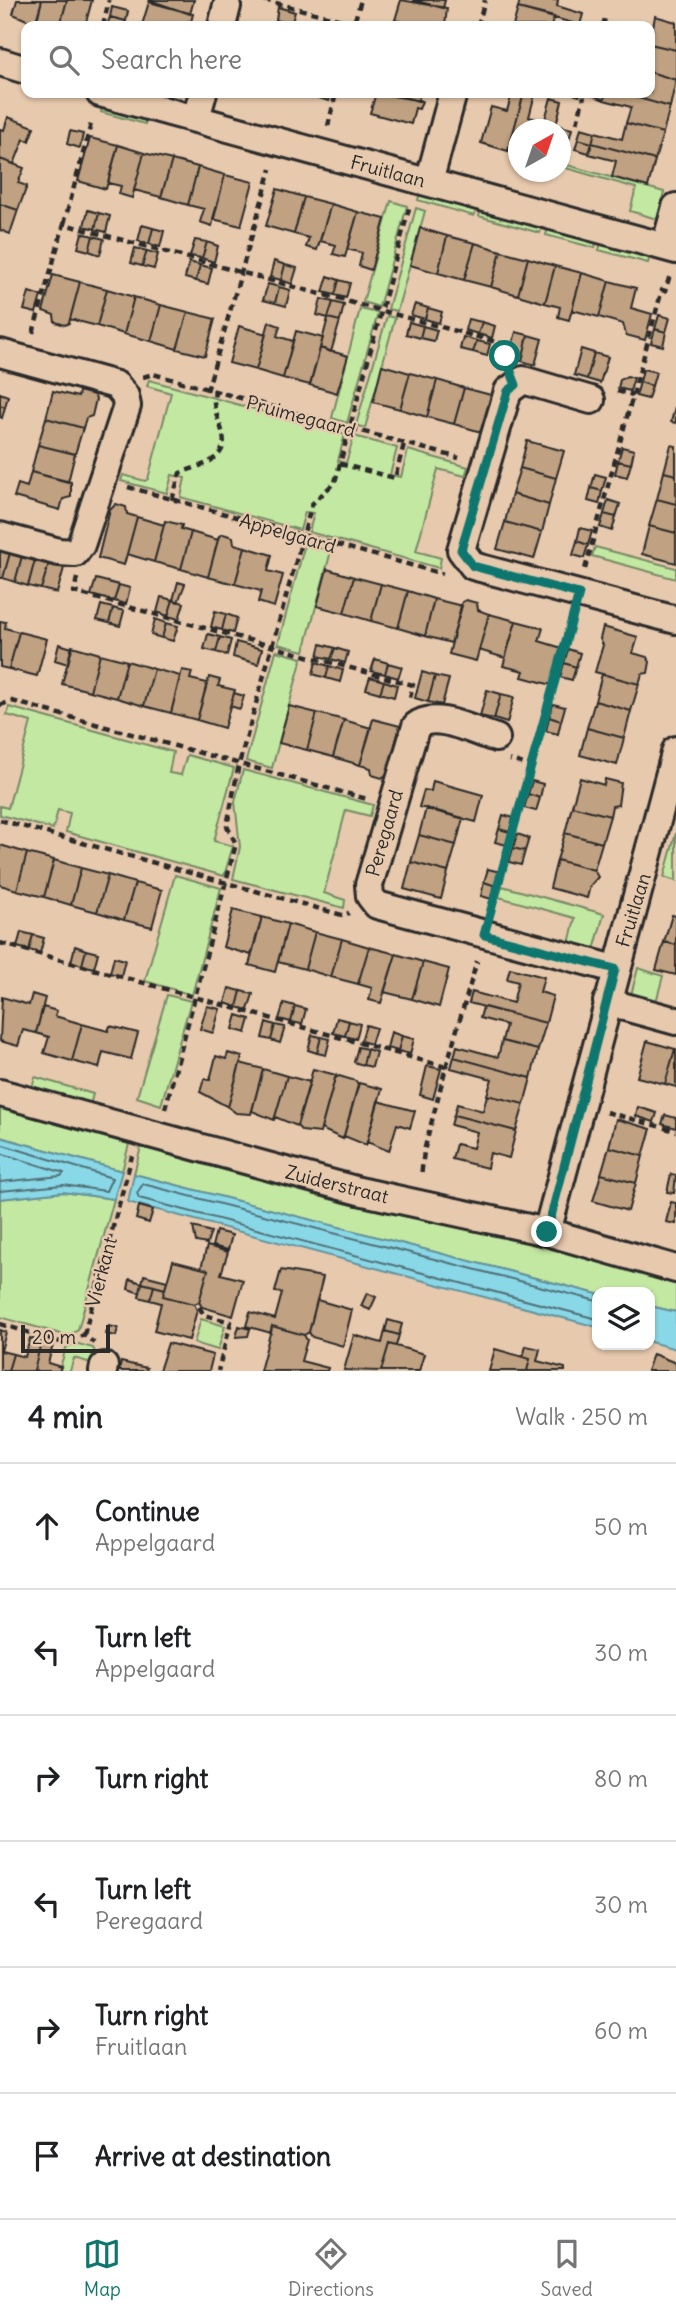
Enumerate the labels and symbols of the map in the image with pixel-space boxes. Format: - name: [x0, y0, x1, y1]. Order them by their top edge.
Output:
- north arrow: [508, 119, 571, 182]
- street label: Fruitlaan: [348, 150, 428, 192]
- route start: [489, 340, 520, 371]
- street label: Pruimegaard: [244, 390, 358, 442]
- street label: Appelgaard: [237, 508, 339, 558]
- street label: Peregaard: [360, 787, 408, 879]
- street label: Fruitlaan: [610, 870, 656, 950]
- street label: Zuiderstraat: [283, 1160, 391, 1208]
- route end: [531, 1216, 562, 1247]
- street label: Vierkant: [80, 1234, 122, 1310]
- scale bar: [21, 1322, 110, 1354]

